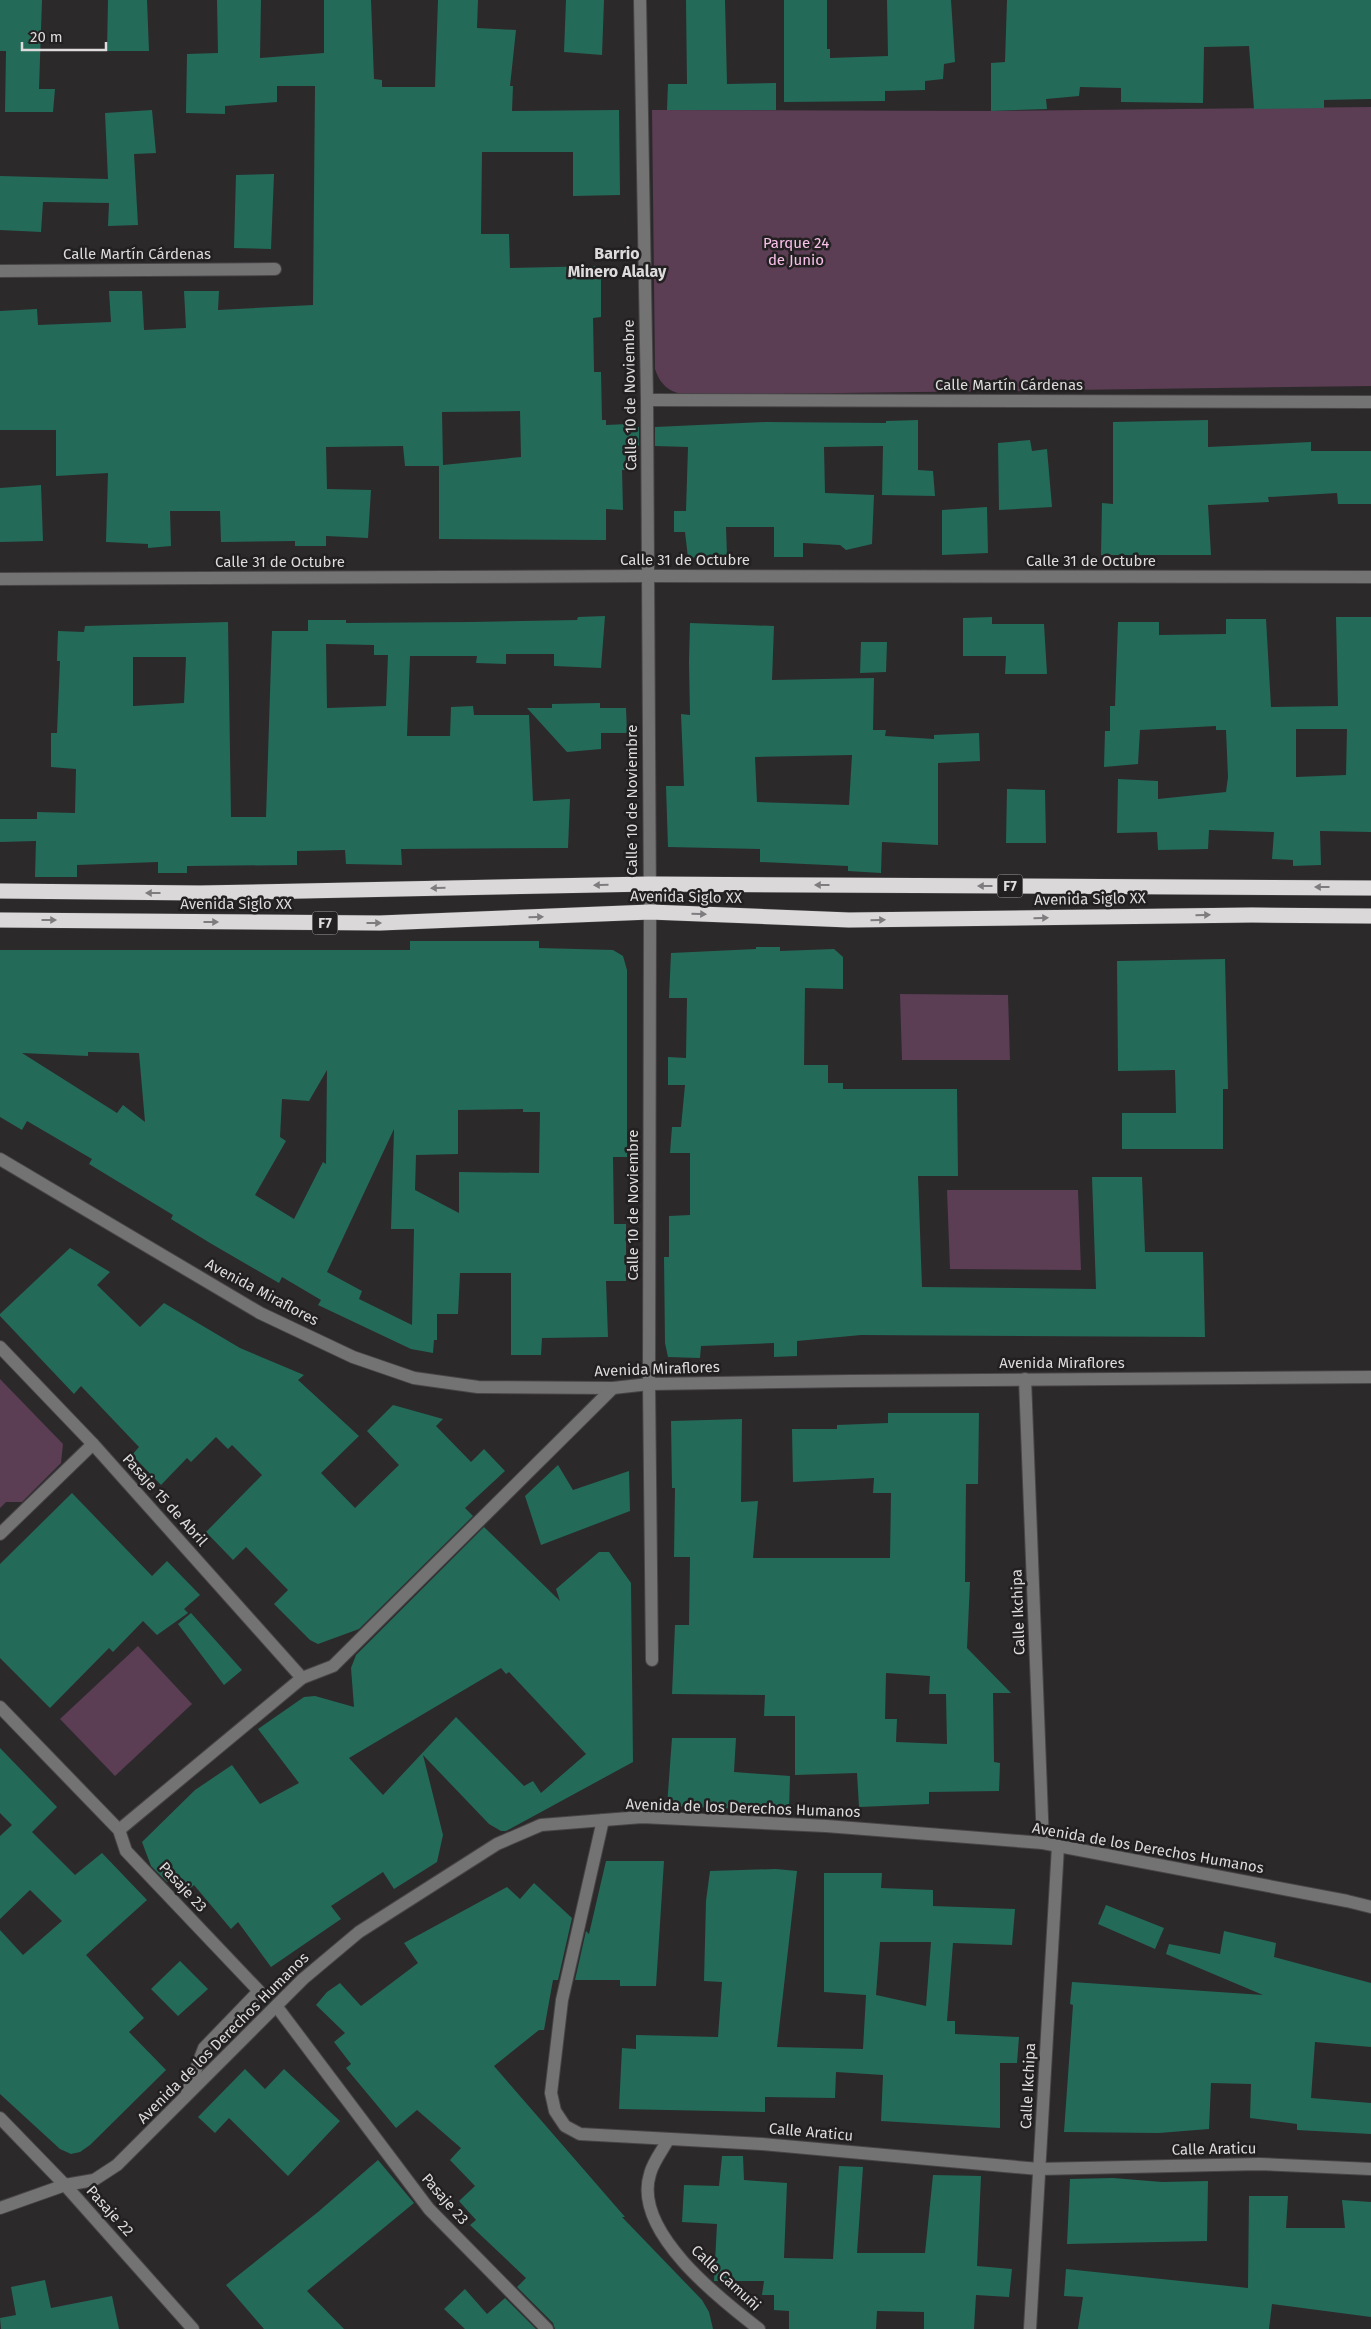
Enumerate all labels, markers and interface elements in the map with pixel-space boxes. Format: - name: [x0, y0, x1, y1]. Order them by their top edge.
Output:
- scale bar: [22, 20, 106, 52]
- text: 20 m: [30, 28, 63, 46]
- park label: Parque 24 de Junio: [763, 234, 829, 269]
- district label: Barrio Minero Alalay: [568, 244, 667, 281]
- street label: Calle Martín Cárdenas: [63, 245, 211, 263]
- street label: Calle 10 de Noviembre: [620, 319, 640, 471]
- street label: Calle Martín Cárdenas: [935, 376, 1083, 394]
- street label: Calle 31 de Octubre: [620, 551, 750, 569]
- street label: Calle 31 de Octubre: [1026, 552, 1156, 570]
- street label: Calle 31 de Octubre: [215, 553, 345, 571]
- street label: Calle 10 de Noviembre: [623, 724, 641, 876]
- road number: F7: [998, 874, 1022, 898]
- one-way arrow: [592, 881, 608, 889]
- one-way arrow: [814, 881, 830, 889]
- one-way arrow: [977, 882, 993, 890]
- one-way arrow: [1314, 883, 1330, 891]
- one-way arrow: [430, 884, 446, 892]
- street label: Avenida Siglo XX: [630, 887, 743, 907]
- one-way arrow: [145, 888, 161, 896]
- street label: Avenida Siglo XX: [1034, 889, 1147, 909]
- street label: Avenida Siglo XX: [180, 895, 293, 913]
- one-way arrow: [691, 910, 707, 918]
- road number: F7: [312, 911, 338, 934]
- one-way arrow: [1196, 911, 1212, 919]
- one-way arrow: [528, 912, 544, 920]
- one-way arrow: [1033, 913, 1049, 921]
- one-way arrow: [41, 916, 57, 924]
- one-way arrow: [871, 916, 887, 924]
- one-way arrow: [203, 918, 219, 926]
- one-way arrow: [366, 919, 382, 927]
- street label: Calle 10 de Noviembre: [624, 1129, 642, 1281]
- street label: Avenida Miraflores: [202, 1255, 322, 1329]
- street label: Avenida Miraflores: [999, 1354, 1125, 1372]
- street label: Avenida Miraflores: [594, 1358, 720, 1380]
- street label: Pasaje 15 de Abril: [119, 1450, 212, 1550]
- street label: Calle Ikchipa: [1008, 1569, 1028, 1655]
- street label: Avenida de los Derechos Humanos: [625, 1795, 861, 1821]
- street label: Avenida de los Derechos Humanos: [1031, 1819, 1265, 1877]
- street label: Pasaje 23: [155, 1858, 211, 1916]
- street label: Avenida de los Derechos Humanos: [134, 1949, 312, 2127]
- street label: Calle Ikchipa: [1017, 2042, 1039, 2130]
- street label: Calle Araticu: [768, 2119, 854, 2145]
- street label: Calle Araticu: [1172, 2139, 1256, 2159]
- street label: Pasaje 23: [418, 2170, 472, 2228]
- street label: Pasaje 22: [83, 2182, 137, 2240]
- street label: Calle Camuñi: [688, 2241, 764, 2315]

